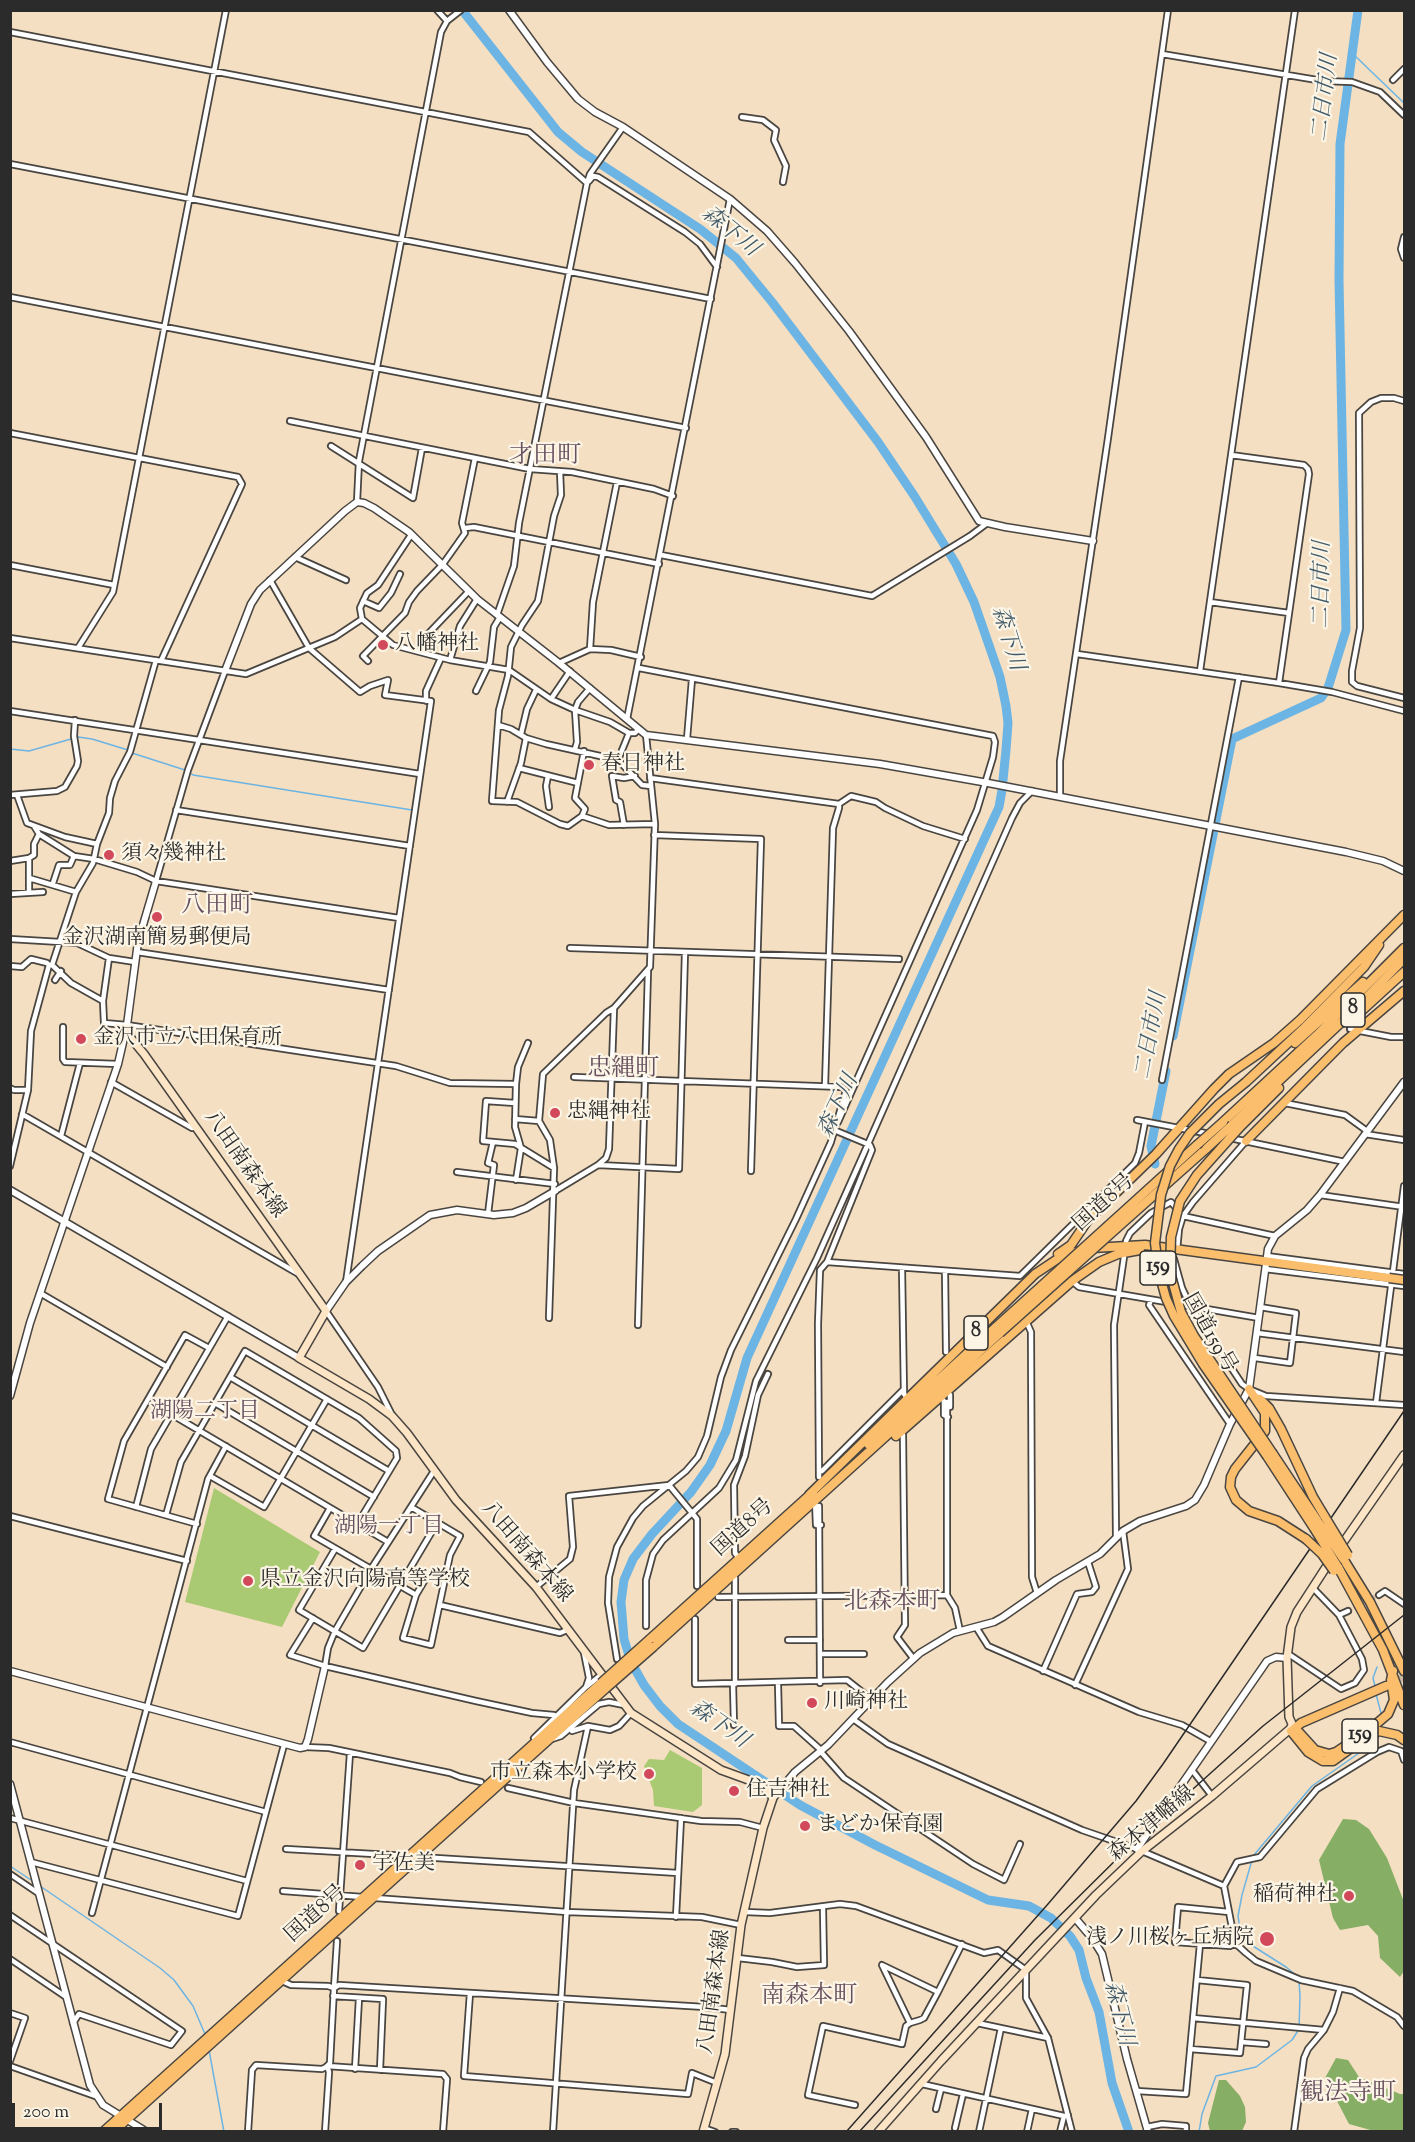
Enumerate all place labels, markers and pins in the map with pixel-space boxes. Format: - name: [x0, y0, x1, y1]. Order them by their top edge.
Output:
- place label: 八幡神社: [395, 632, 479, 658]
- marker: 八幡神社: [376, 638, 390, 652]
- place label: 春日神社: [601, 752, 685, 778]
- marker: 春日神社: [582, 758, 596, 772]
- place label: 須々幾神社: [121, 842, 226, 868]
- marker: 須々幾神社: [102, 848, 116, 862]
- marker: 金沢湖南簡易郵便局: [150, 910, 164, 924]
- place label: 金沢湖南簡易郵便局: [63, 926, 251, 952]
- place label: 金沢市立八田保育所: [93, 1026, 282, 1052]
- marker: 金沢市立八田保育所: [74, 1032, 88, 1046]
- place label: 忠縄神社: [567, 1100, 651, 1126]
- marker: 忠縄神社: [548, 1106, 562, 1120]
- place label: 県立金沢向陽高等学校: [260, 1568, 470, 1594]
- marker: 県立金沢向陽高等学校: [241, 1574, 255, 1588]
- place label: 川崎神社: [824, 1690, 908, 1716]
- marker: 川崎神社: [805, 1696, 819, 1710]
- place label: 市立森本小学校: [490, 1761, 637, 1787]
- marker: 市立森本小学校: [642, 1767, 656, 1781]
- place label: 住吉神社: [746, 1778, 830, 1804]
- marker: 住吉神社: [727, 1784, 741, 1798]
- place label: まどか保育園: [817, 1813, 943, 1839]
- marker: まどか保育園: [798, 1819, 812, 1833]
- place label: 宇佐美: [372, 1852, 435, 1878]
- marker: 宇佐美: [353, 1858, 367, 1872]
- place label: 稲荷神社: [1253, 1883, 1337, 1909]
- marker: 稲荷神社: [1342, 1889, 1356, 1903]
- place label: 浅ノ川桜ヶ丘病院: [1086, 1926, 1254, 1952]
- marker: 浅ノ川桜ヶ丘病院: [1258, 1930, 1276, 1948]

